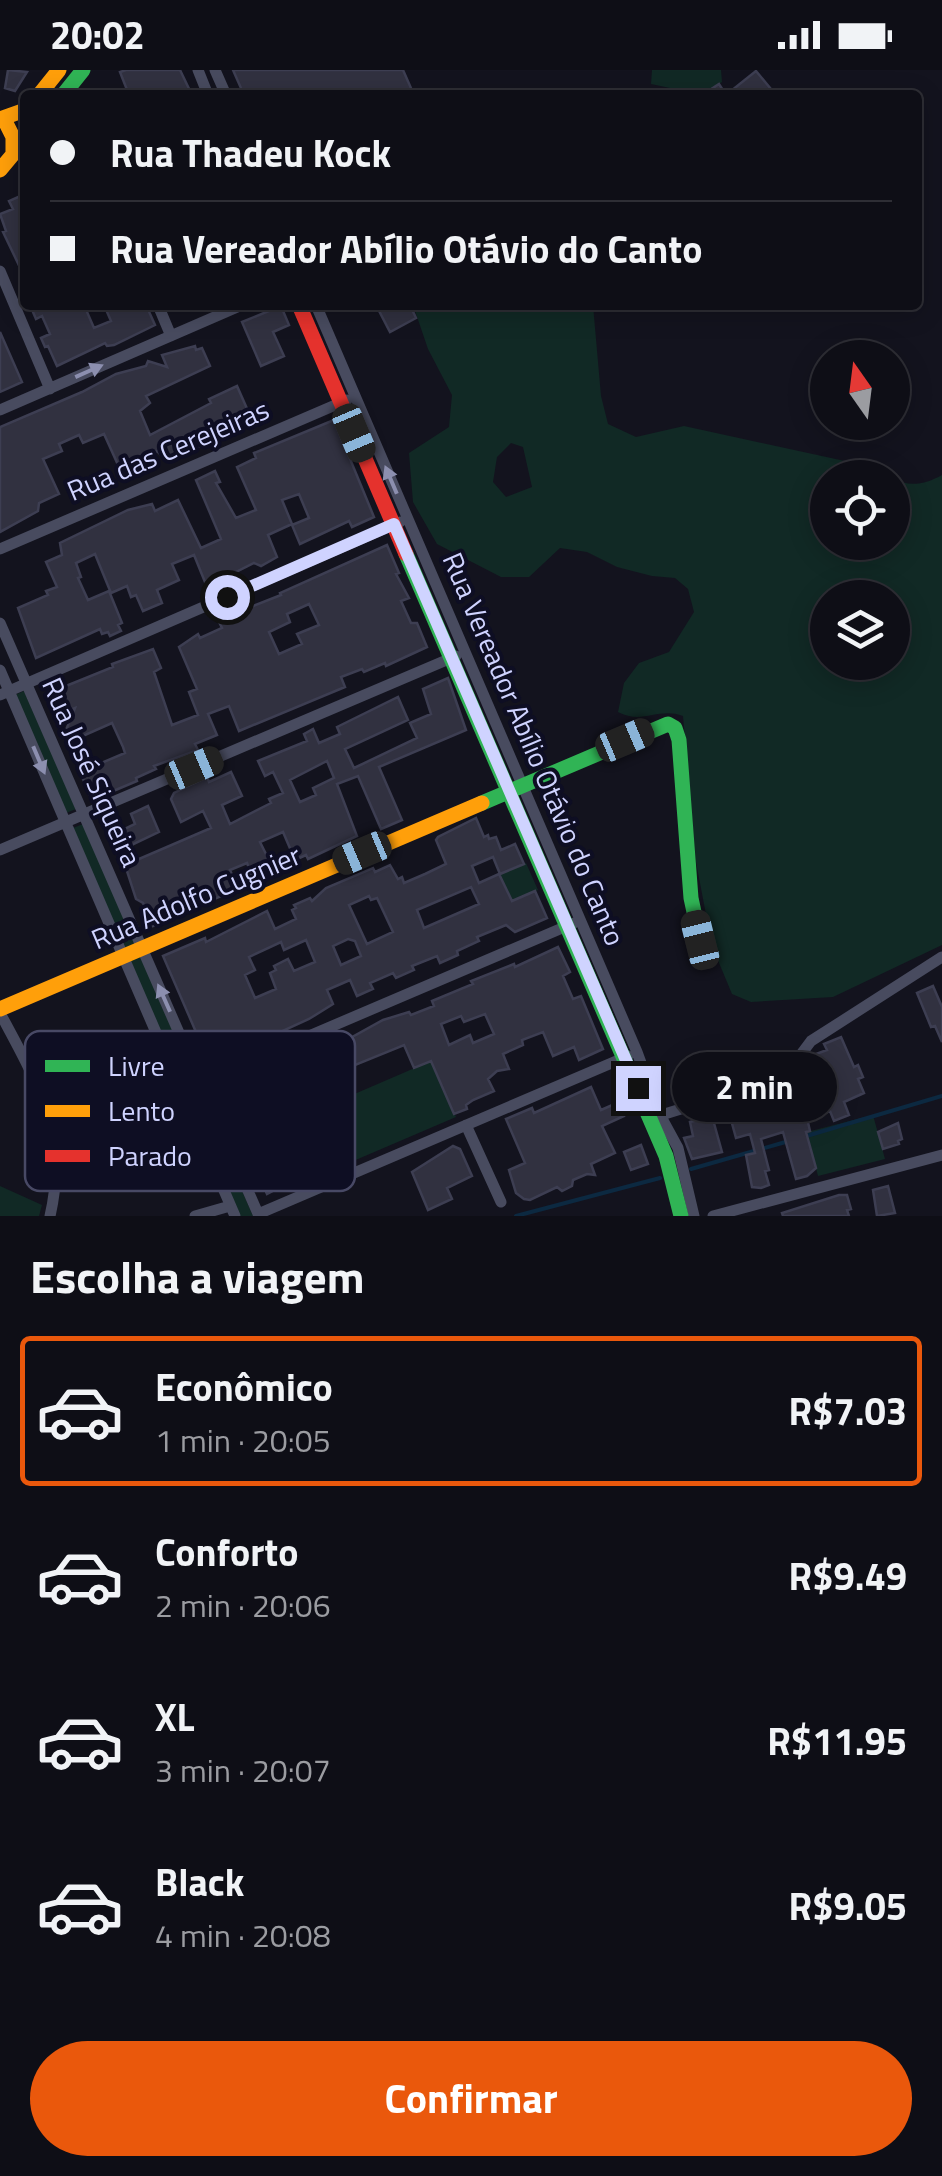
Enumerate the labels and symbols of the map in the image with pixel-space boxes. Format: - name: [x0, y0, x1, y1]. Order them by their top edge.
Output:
- north arrow: [810, 340, 910, 440]
- one-way arrow: [74, 363, 104, 379]
- street label: Rua das Cerejeiras: [60, 388, 276, 512]
- car: [328, 400, 380, 466]
- one-way arrow: [383, 465, 399, 495]
- street label: Rua Vereador Abílio Otávio do Canto: [432, 546, 637, 952]
- route start: [205, 575, 250, 620]
- street label: Rua José Siqueira: [31, 670, 153, 873]
- car: [592, 714, 658, 766]
- car: [161, 742, 227, 794]
- one-way arrow: [31, 745, 47, 775]
- car: [329, 827, 395, 879]
- street label: Rua Adolfo Cugnier: [84, 833, 308, 960]
- car: [678, 907, 722, 973]
- one-way arrow: [156, 983, 172, 1013]
- legend: [25, 1031, 355, 1191]
- text: Livre: [108, 1044, 165, 1087]
- callout: 2 min: [673, 1053, 838, 1123]
- route end: [616, 1066, 661, 1111]
- text: Lento: [108, 1089, 175, 1132]
- text: Parado: [108, 1134, 192, 1177]

